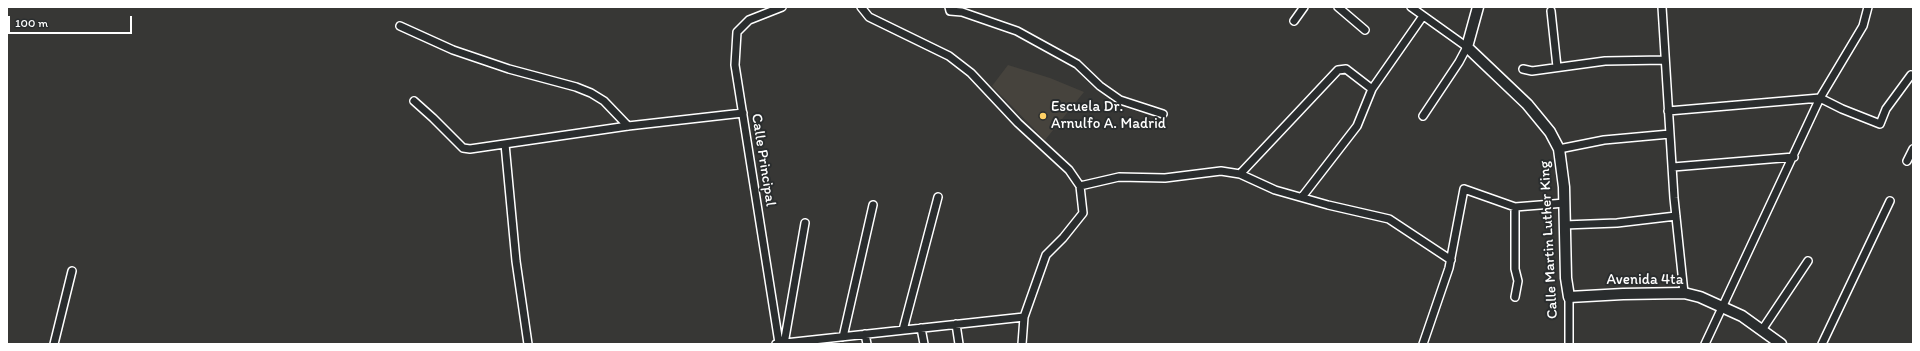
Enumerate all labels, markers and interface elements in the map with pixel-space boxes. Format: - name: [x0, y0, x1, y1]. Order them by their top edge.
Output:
- scale bar: [10, 8, 134, 34]
- text: 100 m: [15, 16, 48, 30]
- place label: Escuela Dr. Arnulfo A. Madrid: [1051, 98, 1166, 133]
- marker: Escuela Dr. Arnulfo A. Madrid: [1038, 111, 1048, 121]
- street label: Calle Principal: [747, 112, 779, 208]
- street label: Calle Martin Luther King: [1536, 160, 1562, 320]
- street label: Avenida 4ta: [1606, 271, 1684, 289]

